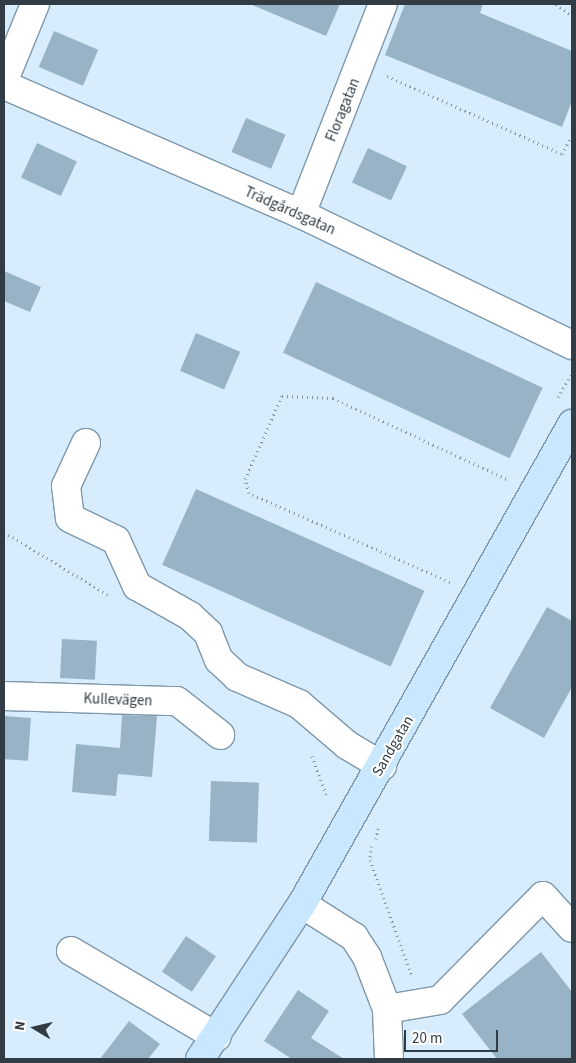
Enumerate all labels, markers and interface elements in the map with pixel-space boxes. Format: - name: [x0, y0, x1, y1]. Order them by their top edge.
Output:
- street label: Floragatan: [322, 76, 364, 144]
- street label: Trädgårdsgatan: [242, 183, 338, 239]
- street label: Kullevägen: [83, 690, 153, 710]
- street label: Sandgatan: [368, 712, 418, 780]
- north arrow: [10, 1003, 60, 1053]
- text: N: [10, 1019, 31, 1032]
- scale bar: [406, 1020, 500, 1052]
- text: 20 m: [412, 1028, 442, 1049]

